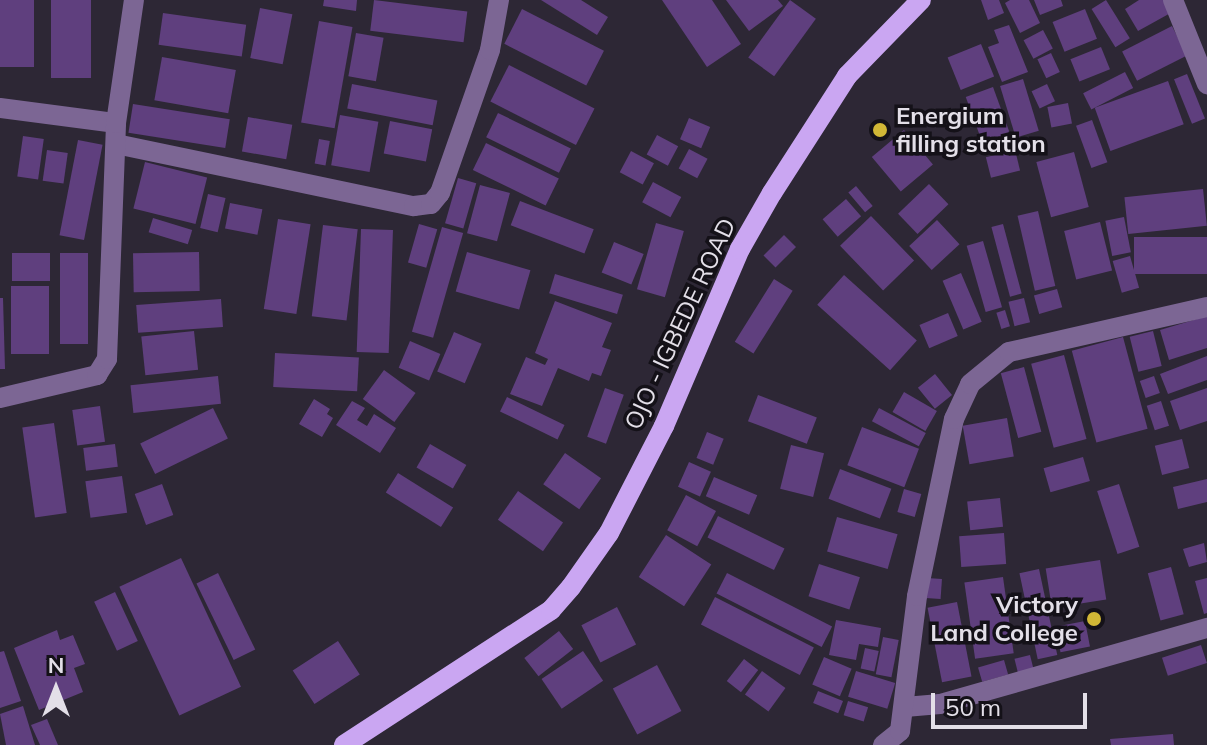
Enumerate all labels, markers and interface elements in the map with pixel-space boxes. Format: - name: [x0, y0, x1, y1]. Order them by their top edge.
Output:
- place label: Energium filling station: [896, 102, 1046, 158]
- marker: Energium filling station: [871, 121, 889, 139]
- street label: OJO - IGBEDE ROAD: [618, 214, 742, 434]
- place label: Victory Land College: [930, 591, 1078, 647]
- marker: Victory Land College: [1085, 610, 1103, 628]
- north arrow: [16, 649, 96, 729]
- text: N: [48, 651, 64, 679]
- scale bar: [935, 677, 1091, 727]
- text: 50 m: [945, 692, 1001, 722]

